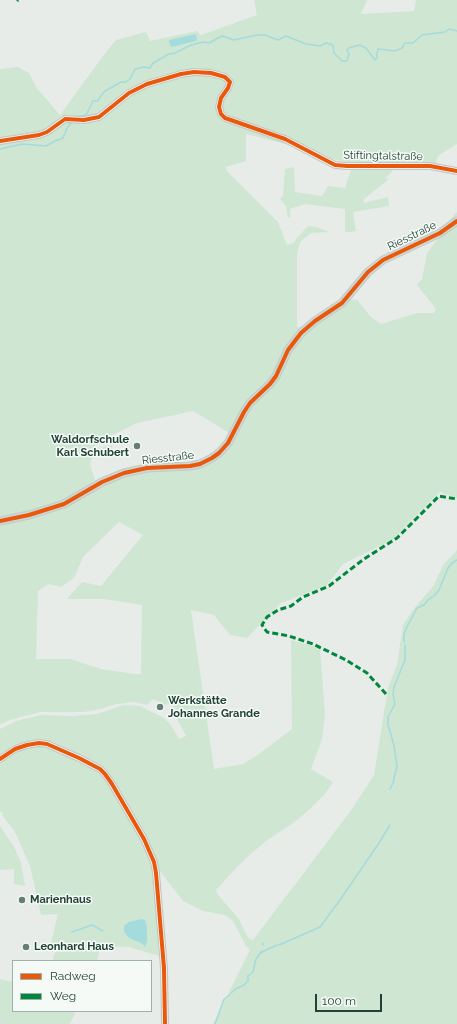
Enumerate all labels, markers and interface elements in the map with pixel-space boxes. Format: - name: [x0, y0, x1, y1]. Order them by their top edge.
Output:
- street label: Stiftingtalstraße: [343, 149, 423, 163]
- street label: Riesstraße: [385, 219, 439, 253]
- place label: Waldorfschule Karl Schubert: [51, 433, 129, 459]
- marker: Waldorfschule Karl Schubert: [132, 441, 142, 451]
- street label: Riesstraße: [141, 449, 195, 467]
- place label: Werkstätte Johannes Grande: [168, 694, 260, 720]
- marker: Werkstätte Johannes Grande: [155, 702, 165, 712]
- place label: Marienhaus: [30, 893, 91, 907]
- marker: Marienhaus: [17, 895, 27, 905]
- place label: Leonhard Haus: [34, 940, 114, 954]
- marker: Leonhard Haus: [21, 942, 31, 952]
- legend: [12, 960, 152, 1012]
- text: Radweg: [50, 969, 96, 983]
- scale bar: [317, 986, 384, 1012]
- text: Weg: [50, 989, 76, 1003]
- text: 100 m: [322, 994, 356, 1008]

